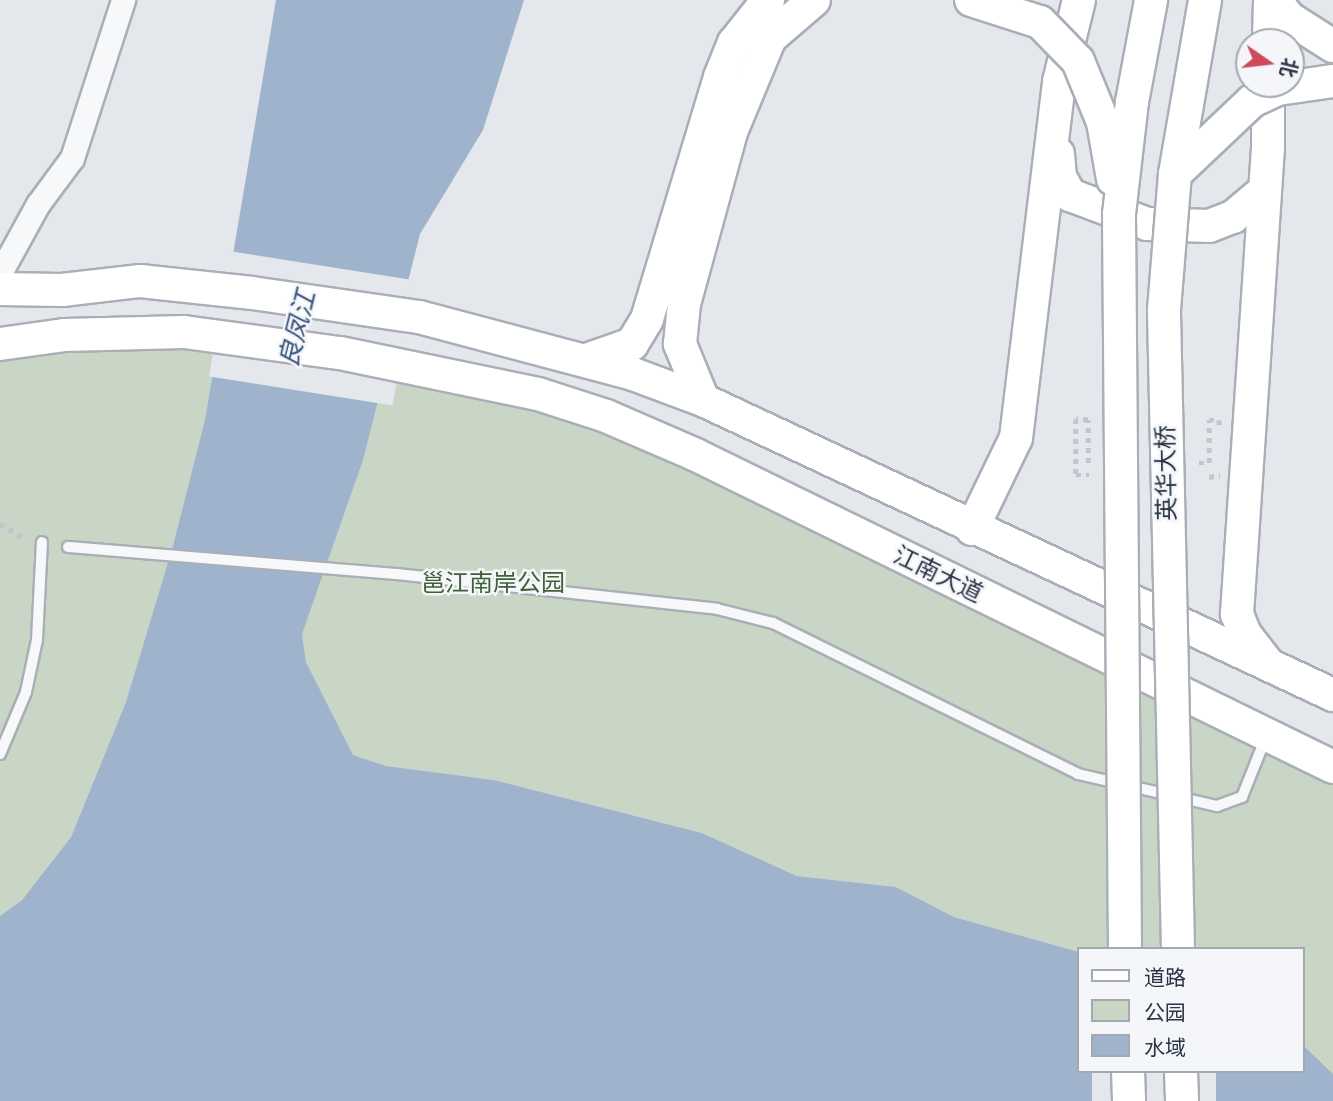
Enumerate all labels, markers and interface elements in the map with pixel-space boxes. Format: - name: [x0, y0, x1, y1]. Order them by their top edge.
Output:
- north arrow: [1235, 28, 1305, 98]
- text: 北: [1275, 56, 1302, 80]
- water label: 良凤江: [273, 287, 323, 371]
- street label: 英华大桥: [1152, 425, 1182, 521]
- street label: 江南大道: [889, 541, 987, 609]
- park label: 邕江南岸公园: [421, 570, 565, 598]
- legend: [1078, 947, 1305, 1073]
- text: 道路: [1144, 965, 1186, 991]
- text: 公园: [1144, 1000, 1186, 1026]
- text: 水域: [1144, 1035, 1186, 1061]

